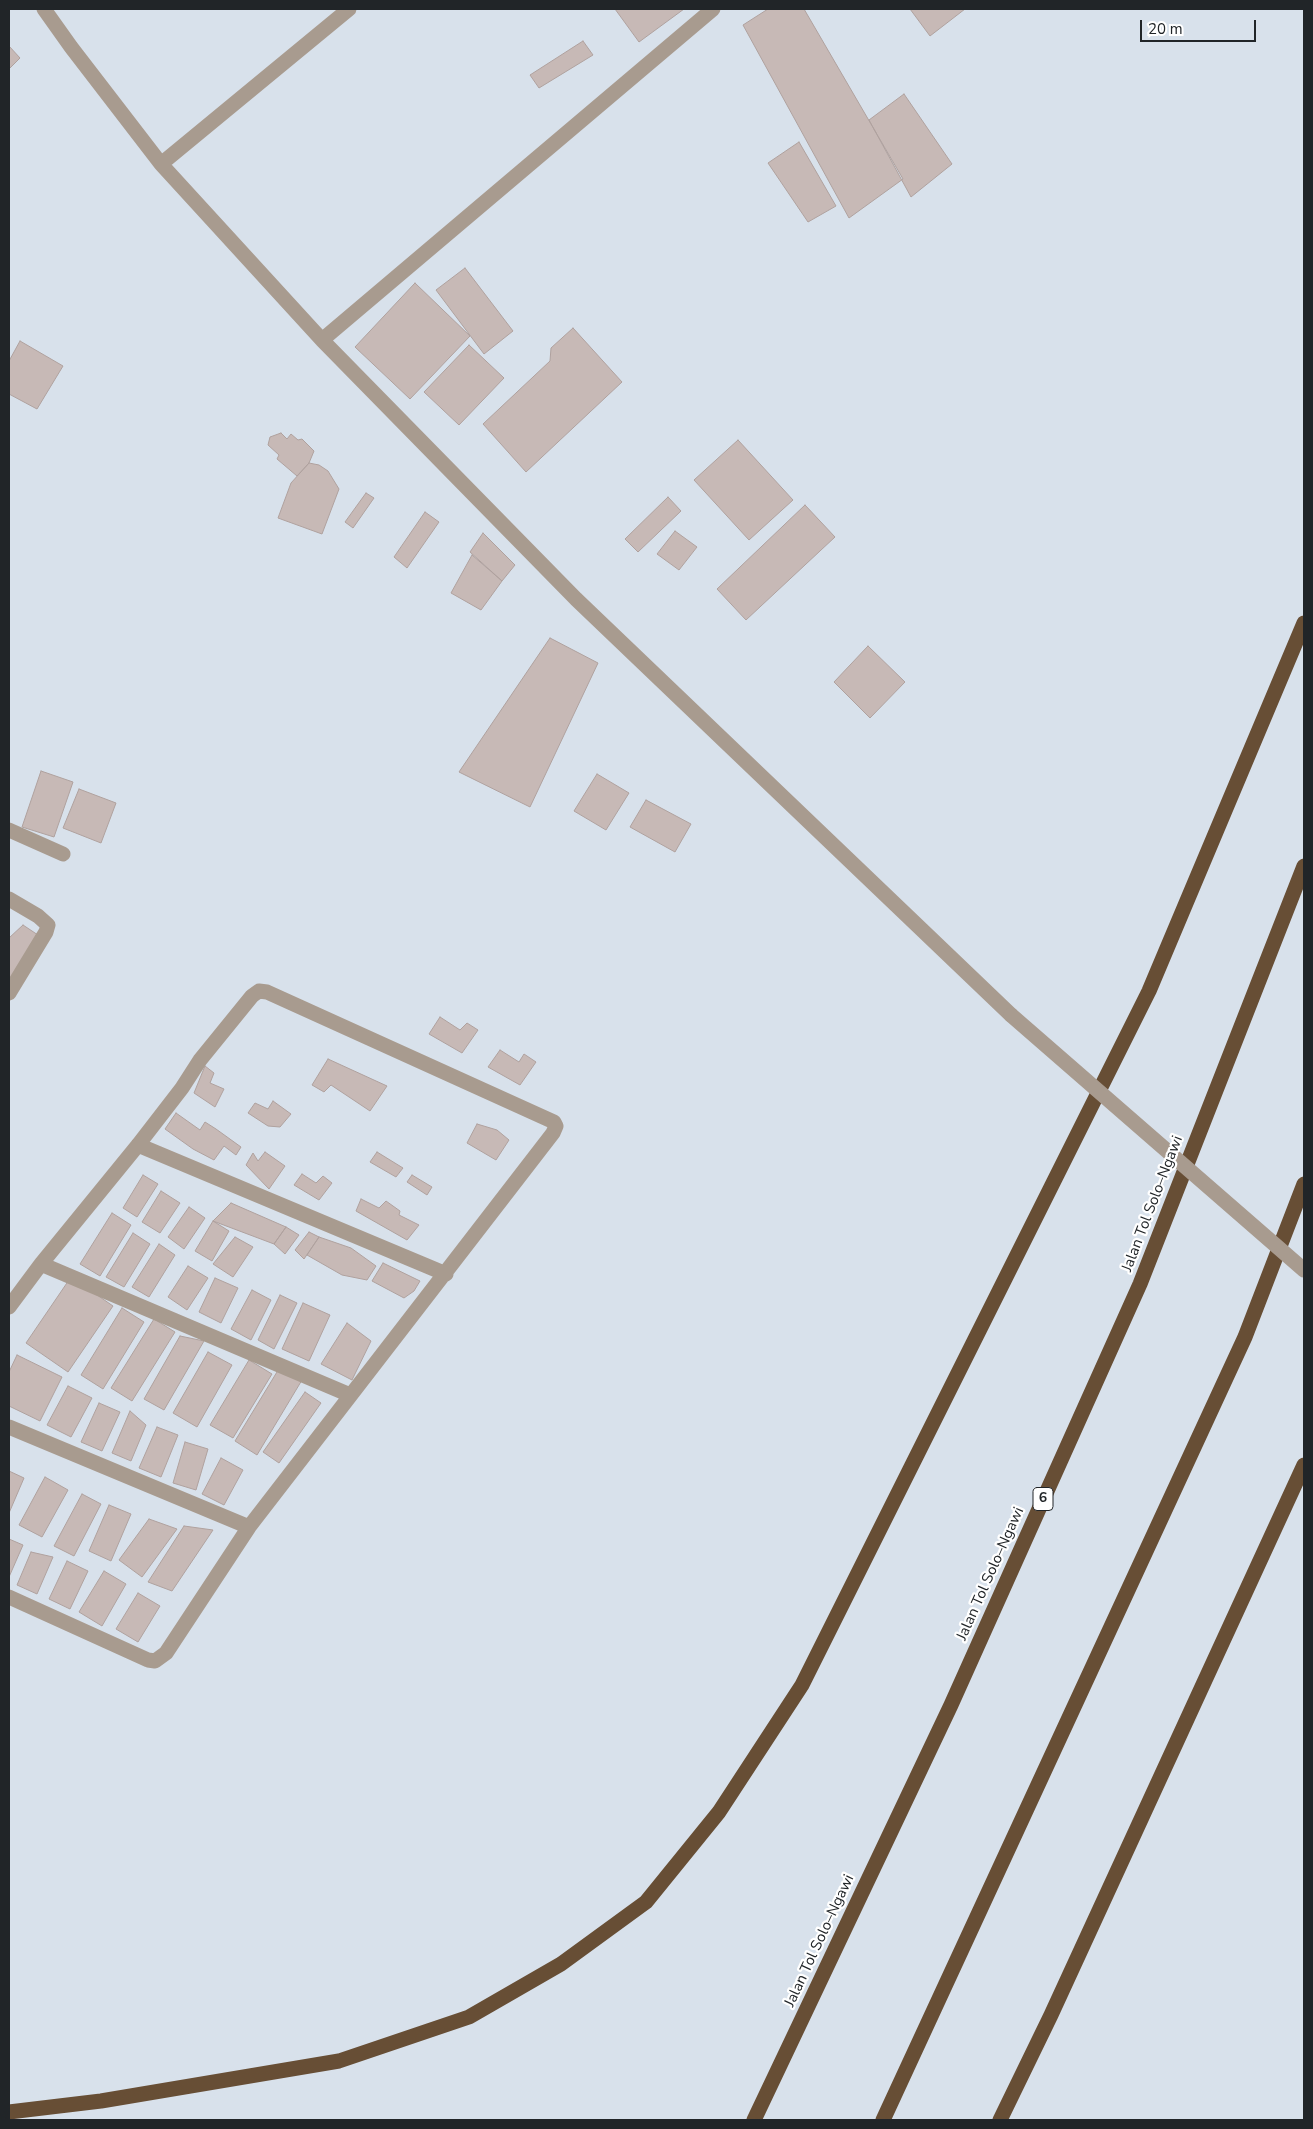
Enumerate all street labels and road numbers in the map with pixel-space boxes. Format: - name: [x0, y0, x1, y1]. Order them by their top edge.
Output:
- street label: Jalan Tol Solo–Ngawi: [1119, 1134, 1187, 1274]
- road number: 6: [1033, 1488, 1053, 1510]
- street label: Jalan Tol Solo–Ngawi: [954, 1505, 1028, 1643]
- street label: Jalan Tol Solo–Ngawi: [781, 1872, 859, 2010]

